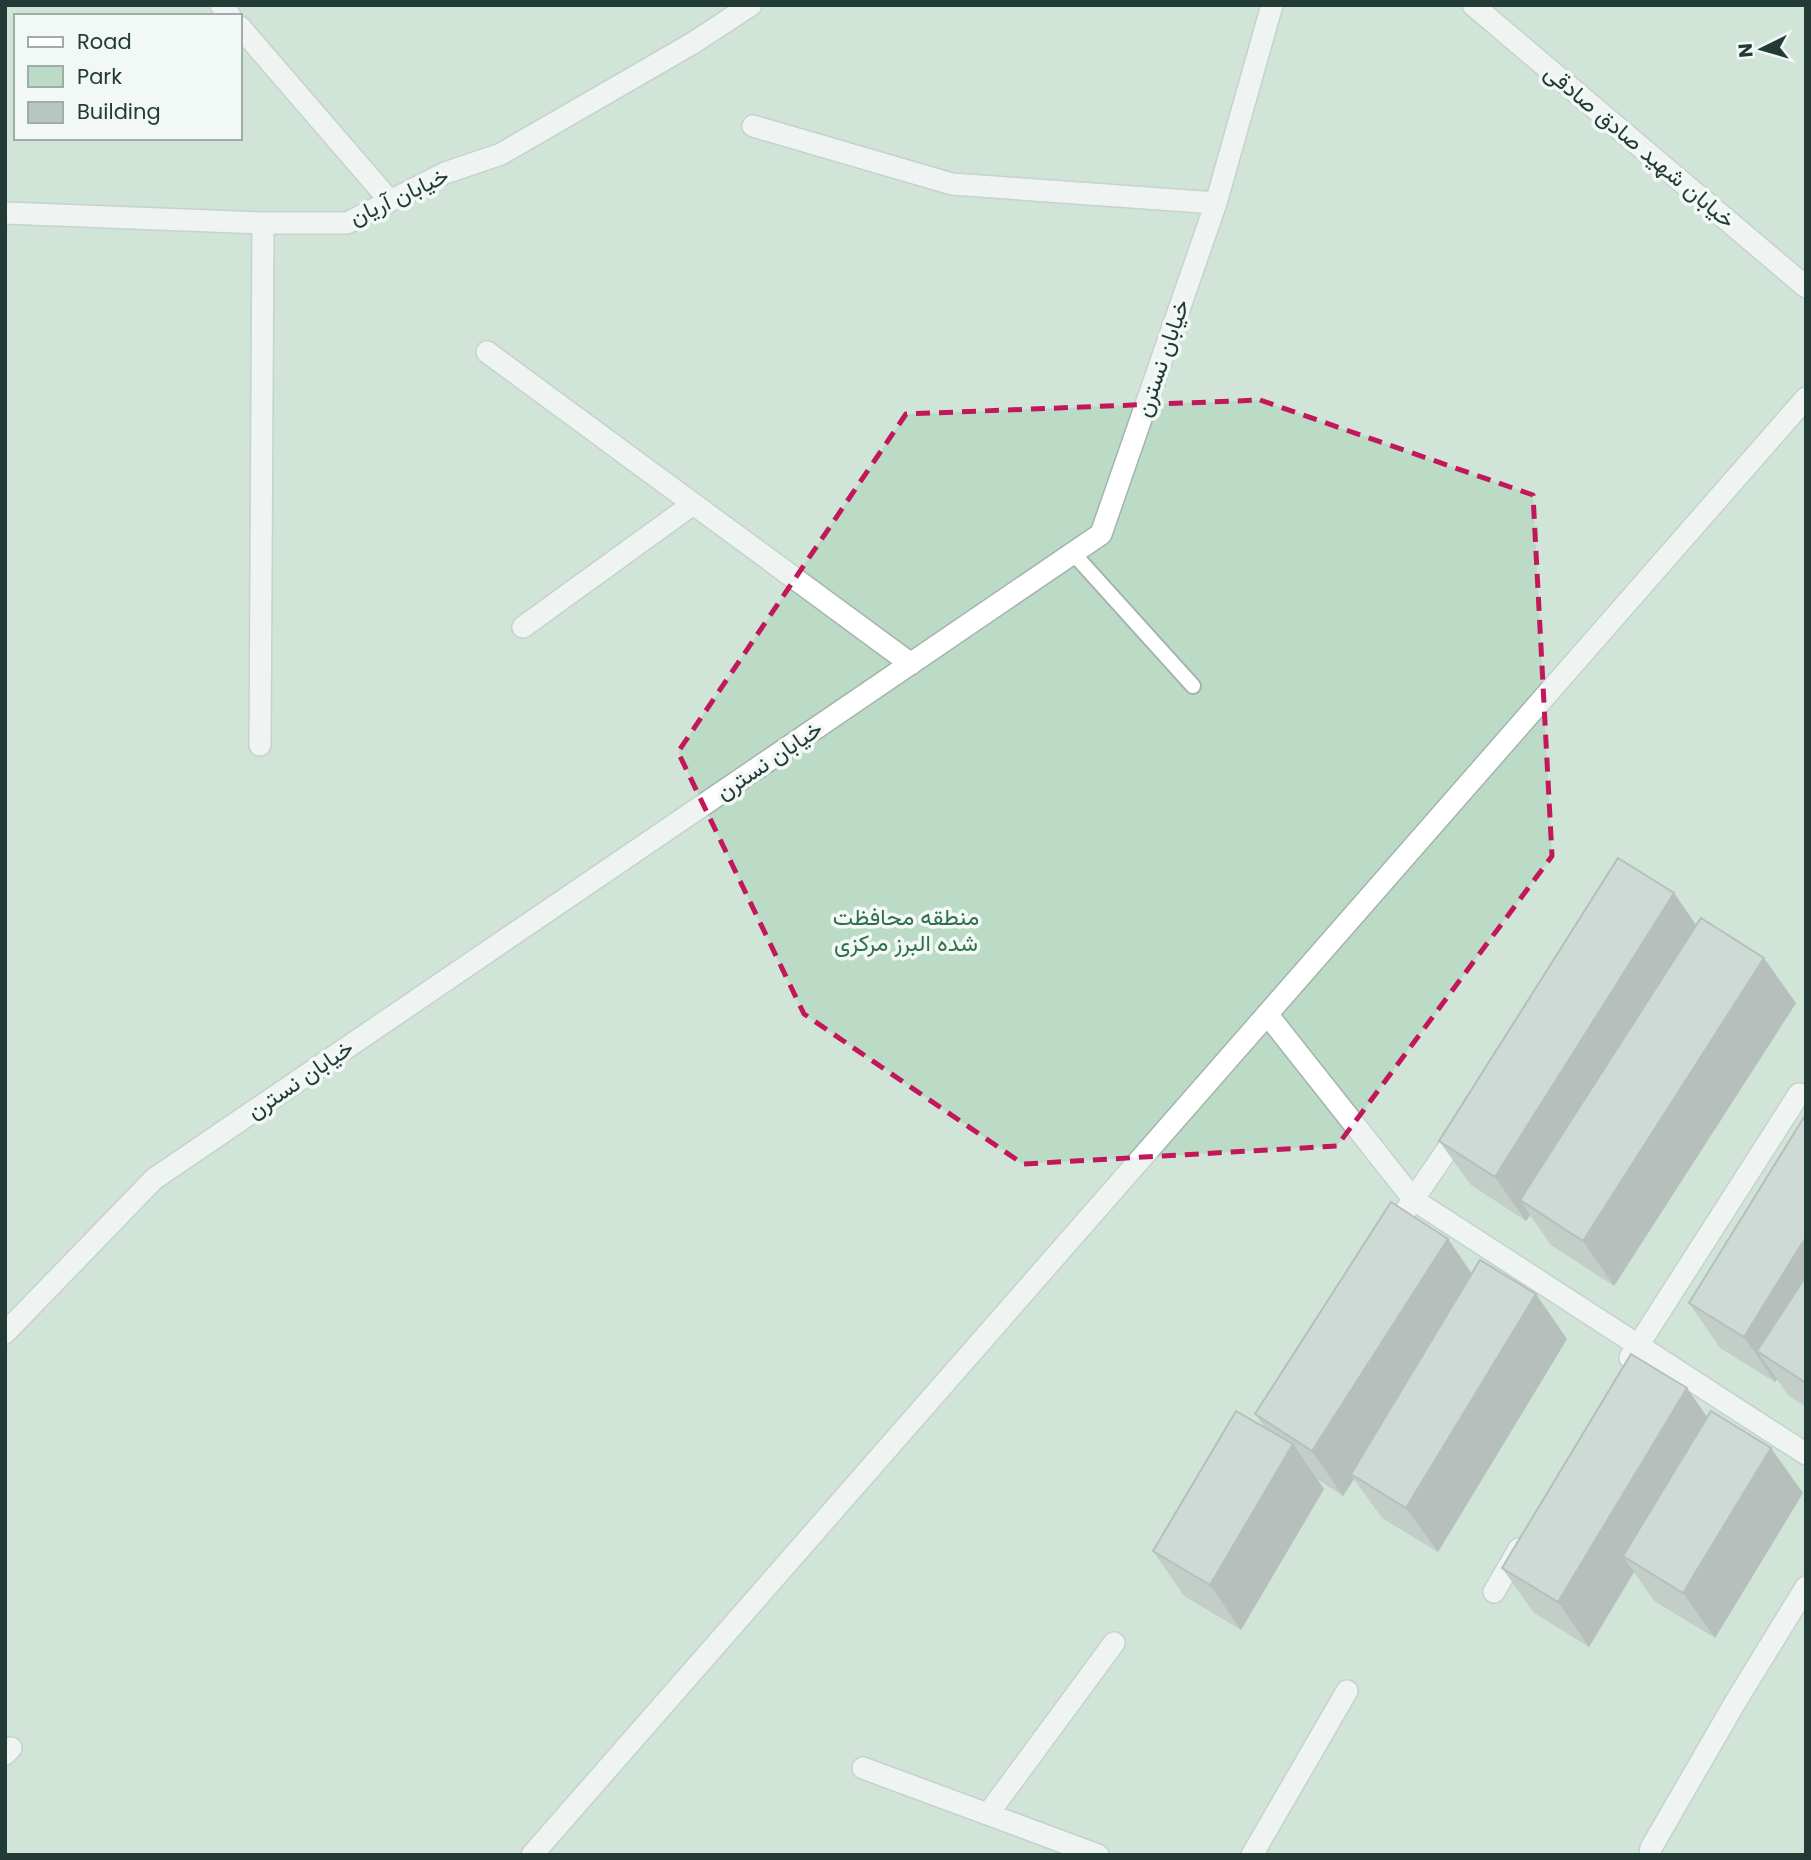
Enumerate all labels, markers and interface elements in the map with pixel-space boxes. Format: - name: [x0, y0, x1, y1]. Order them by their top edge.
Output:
- legend: [14, 14, 242, 140]
- north arrow: [1727, 14, 1797, 84]
- text: Road: [77, 27, 132, 56]
- text: N: [1731, 42, 1760, 59]
- street label: خیابان شهید صادق صادقی: [1538, 56, 1742, 236]
- text: Park: [77, 62, 122, 91]
- text: Building: [77, 97, 161, 126]
- street label: خیابان آریان: [344, 159, 454, 233]
- street label: خیابان نسترن: [1127, 295, 1197, 421]
- street label: خیابان نسترن: [709, 713, 829, 807]
- park label: منطقه محافظت شده البرز مرکزی: [833, 901, 979, 959]
- street label: خیابان نسترن: [240, 1032, 360, 1126]

